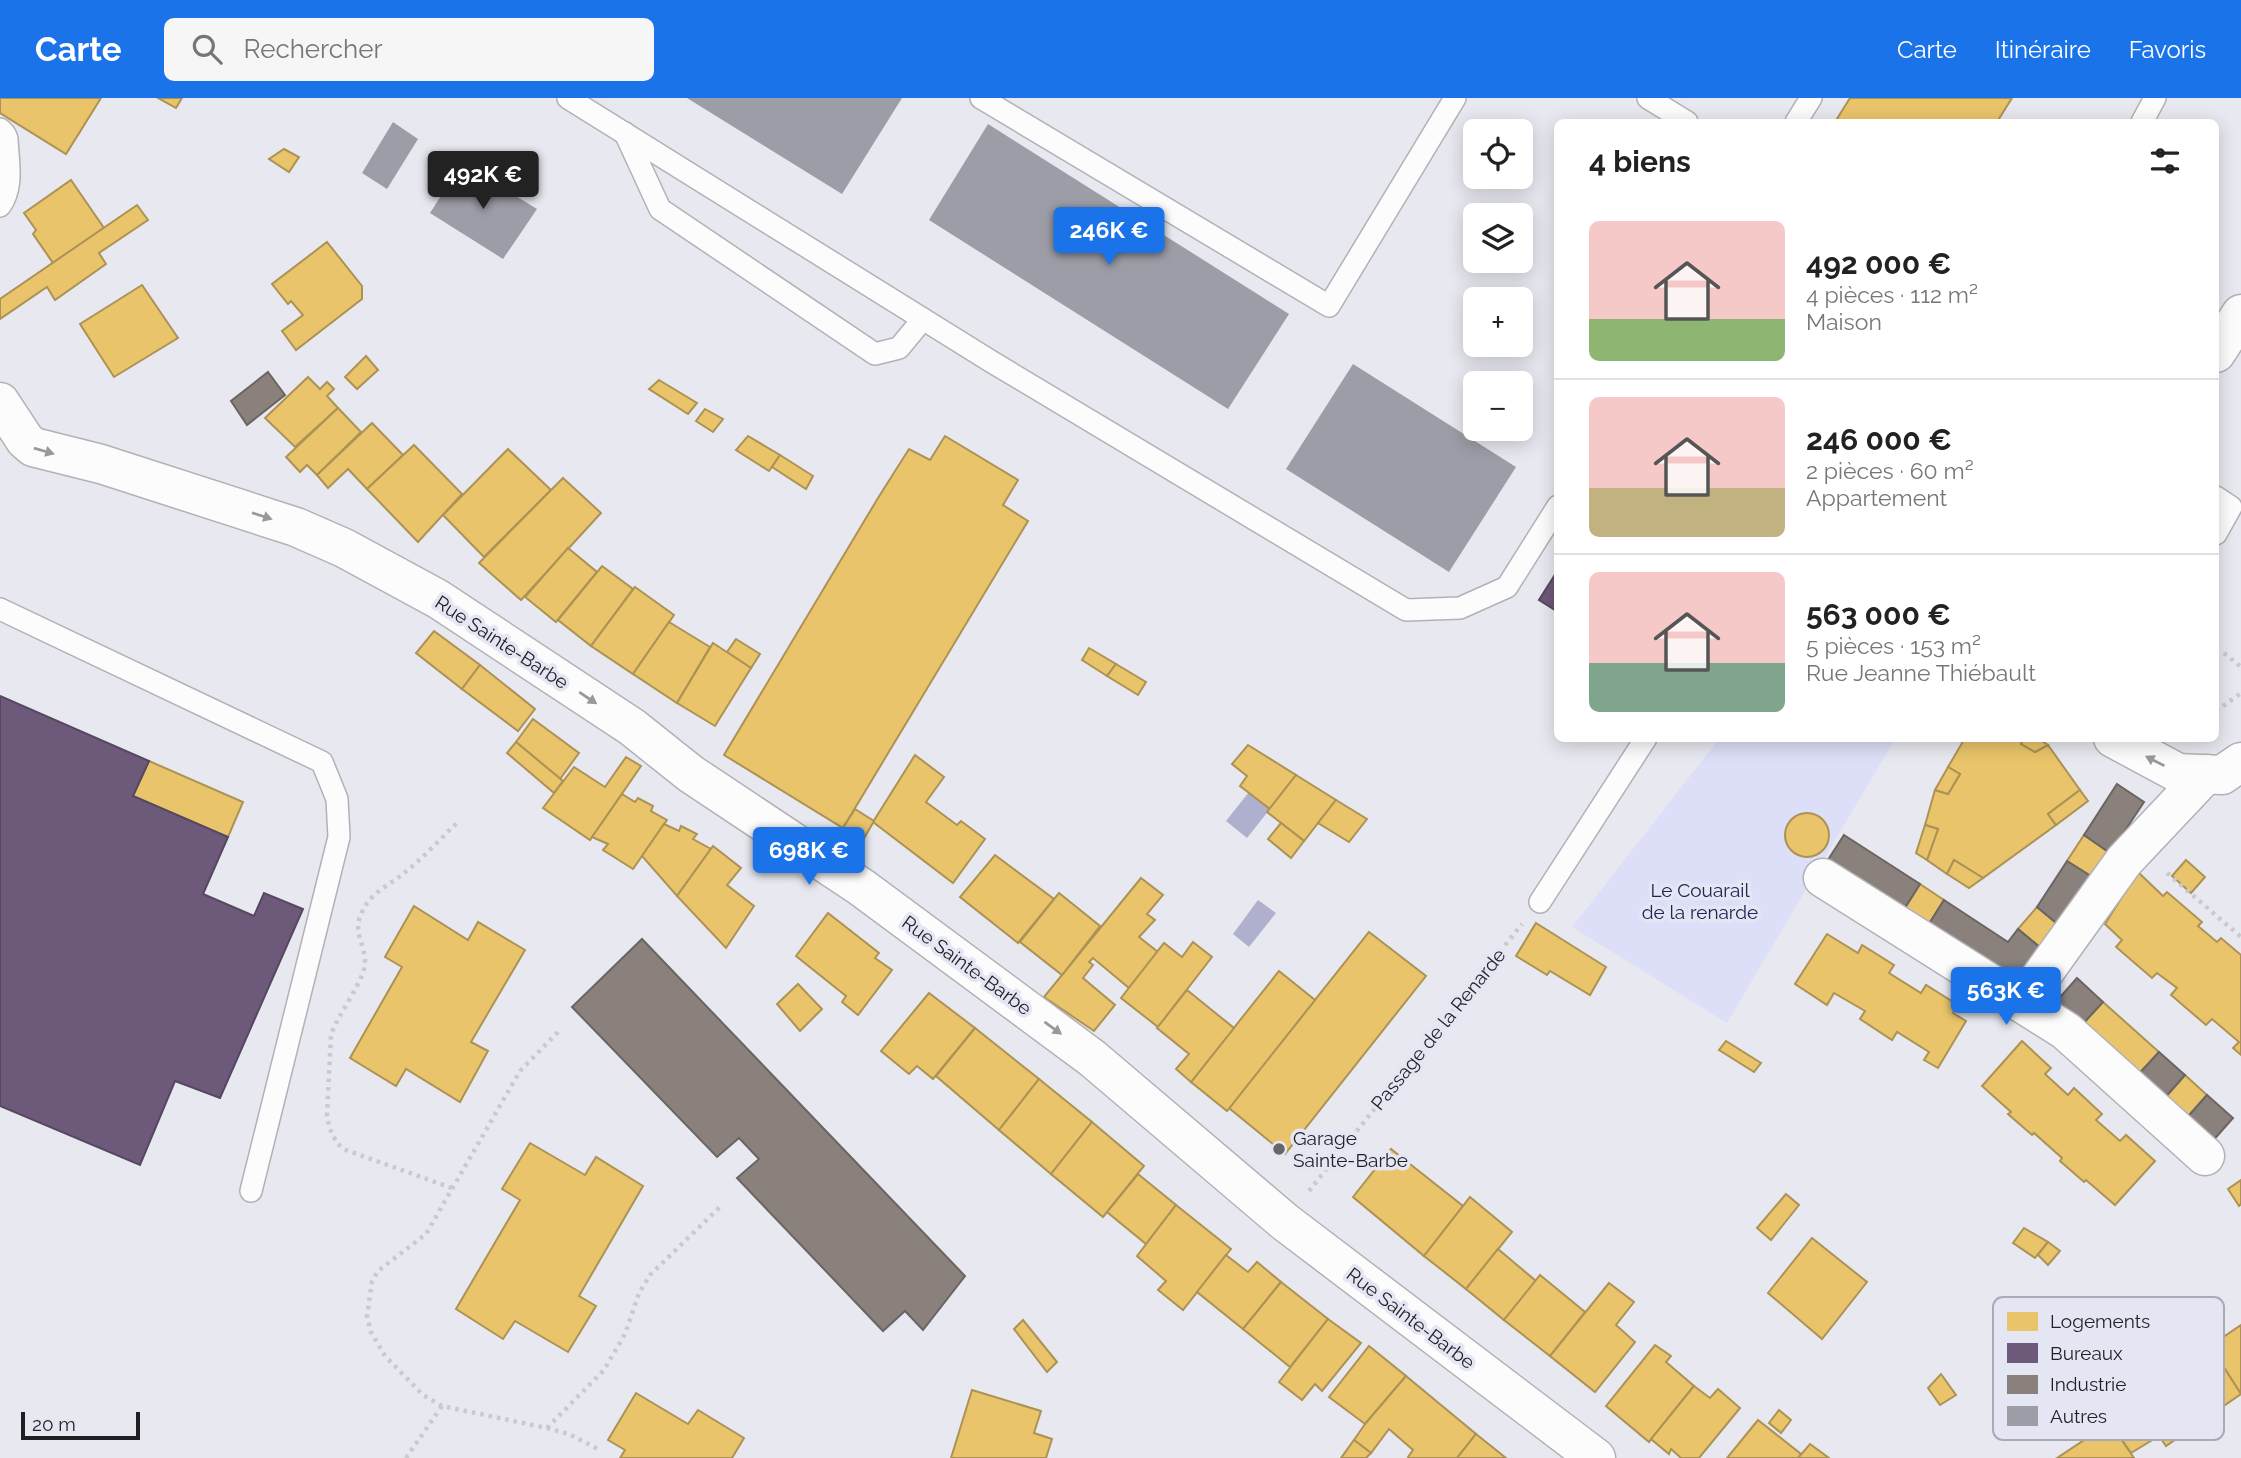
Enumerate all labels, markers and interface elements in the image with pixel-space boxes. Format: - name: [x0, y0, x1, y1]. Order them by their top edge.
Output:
- search box: [164, 18, 654, 81]
- text: Carte: [35, 30, 122, 69]
- icon: search: [188, 30, 226, 68]
- text: Rechercher: [244, 34, 383, 64]
- text: Carte: [1897, 35, 1957, 64]
- text: Itinéraire: [1995, 35, 2091, 64]
- text: Favoris: [2129, 35, 2206, 64]
- map controls: [1463, 119, 1533, 441]
- button: locate: [1463, 119, 1533, 189]
- icon: filters: [2146, 142, 2184, 180]
- text: 4 biens: [1589, 144, 1691, 179]
- pin: 492K €: [426, 152, 540, 211]
- text: 492K €: [444, 160, 522, 187]
- button: layers: [1463, 203, 1533, 273]
- pin: 246K €: [1052, 208, 1166, 267]
- text: 246K €: [1069, 216, 1149, 243]
- text: 492 000 €: [1806, 246, 1951, 281]
- icon: home: [1645, 249, 1729, 333]
- text: 4 pièces · 112 m²: [1806, 281, 1978, 308]
- button: +: [1463, 287, 1533, 357]
- text: Maison: [1806, 308, 1882, 335]
- button: −: [1463, 371, 1533, 441]
- text: 246 000 €: [1806, 422, 1952, 457]
- icon: home: [1645, 425, 1729, 509]
- one-way arrow: [34, 446, 55, 456]
- text: 2 pièces · 60 m²: [1806, 457, 1974, 484]
- text: Appartement: [1806, 484, 1947, 511]
- one-way arrow: [252, 512, 273, 522]
- street label: Rue Sainte-Barbe: [431, 591, 573, 693]
- text: 563 000 €: [1806, 597, 1951, 632]
- icon: home: [1645, 600, 1729, 684]
- text: 5 pièces · 153 m²: [1806, 632, 1981, 659]
- text: Rue Jeanne Thiébault: [1806, 659, 2036, 686]
- one-way arrow: [579, 691, 597, 705]
- one-way arrow: [2145, 756, 2165, 767]
- pin: 698K €: [752, 828, 866, 887]
- text: 698K €: [769, 836, 849, 863]
- park label: Le Couarail de la renarde: [1642, 879, 1758, 923]
- street label: Rue Sainte-Barbe: [898, 911, 1036, 1019]
- street label: Passage de la Renarde: [1366, 944, 1510, 1114]
- pin: 563K €: [1949, 968, 2063, 1027]
- text: 563K €: [1967, 976, 2045, 1003]
- one-way arrow: [1043, 1021, 1061, 1036]
- place label: Garage Sainte-Barbe: [1293, 1127, 1408, 1171]
- marker: Garage Sainte-Barbe: [1271, 1141, 1287, 1157]
- street label: Rue Sainte-Barbe: [1343, 1263, 1479, 1373]
- legend: [1993, 1297, 2224, 1440]
- text: Logements: [2050, 1310, 2150, 1332]
- text: Bureaux: [2050, 1342, 2123, 1364]
- text: Industrie: [2050, 1373, 2126, 1395]
- text: Autres: [2050, 1405, 2107, 1427]
- scale bar: [21, 1409, 140, 1441]
- text: 20 m: [32, 1413, 76, 1435]

